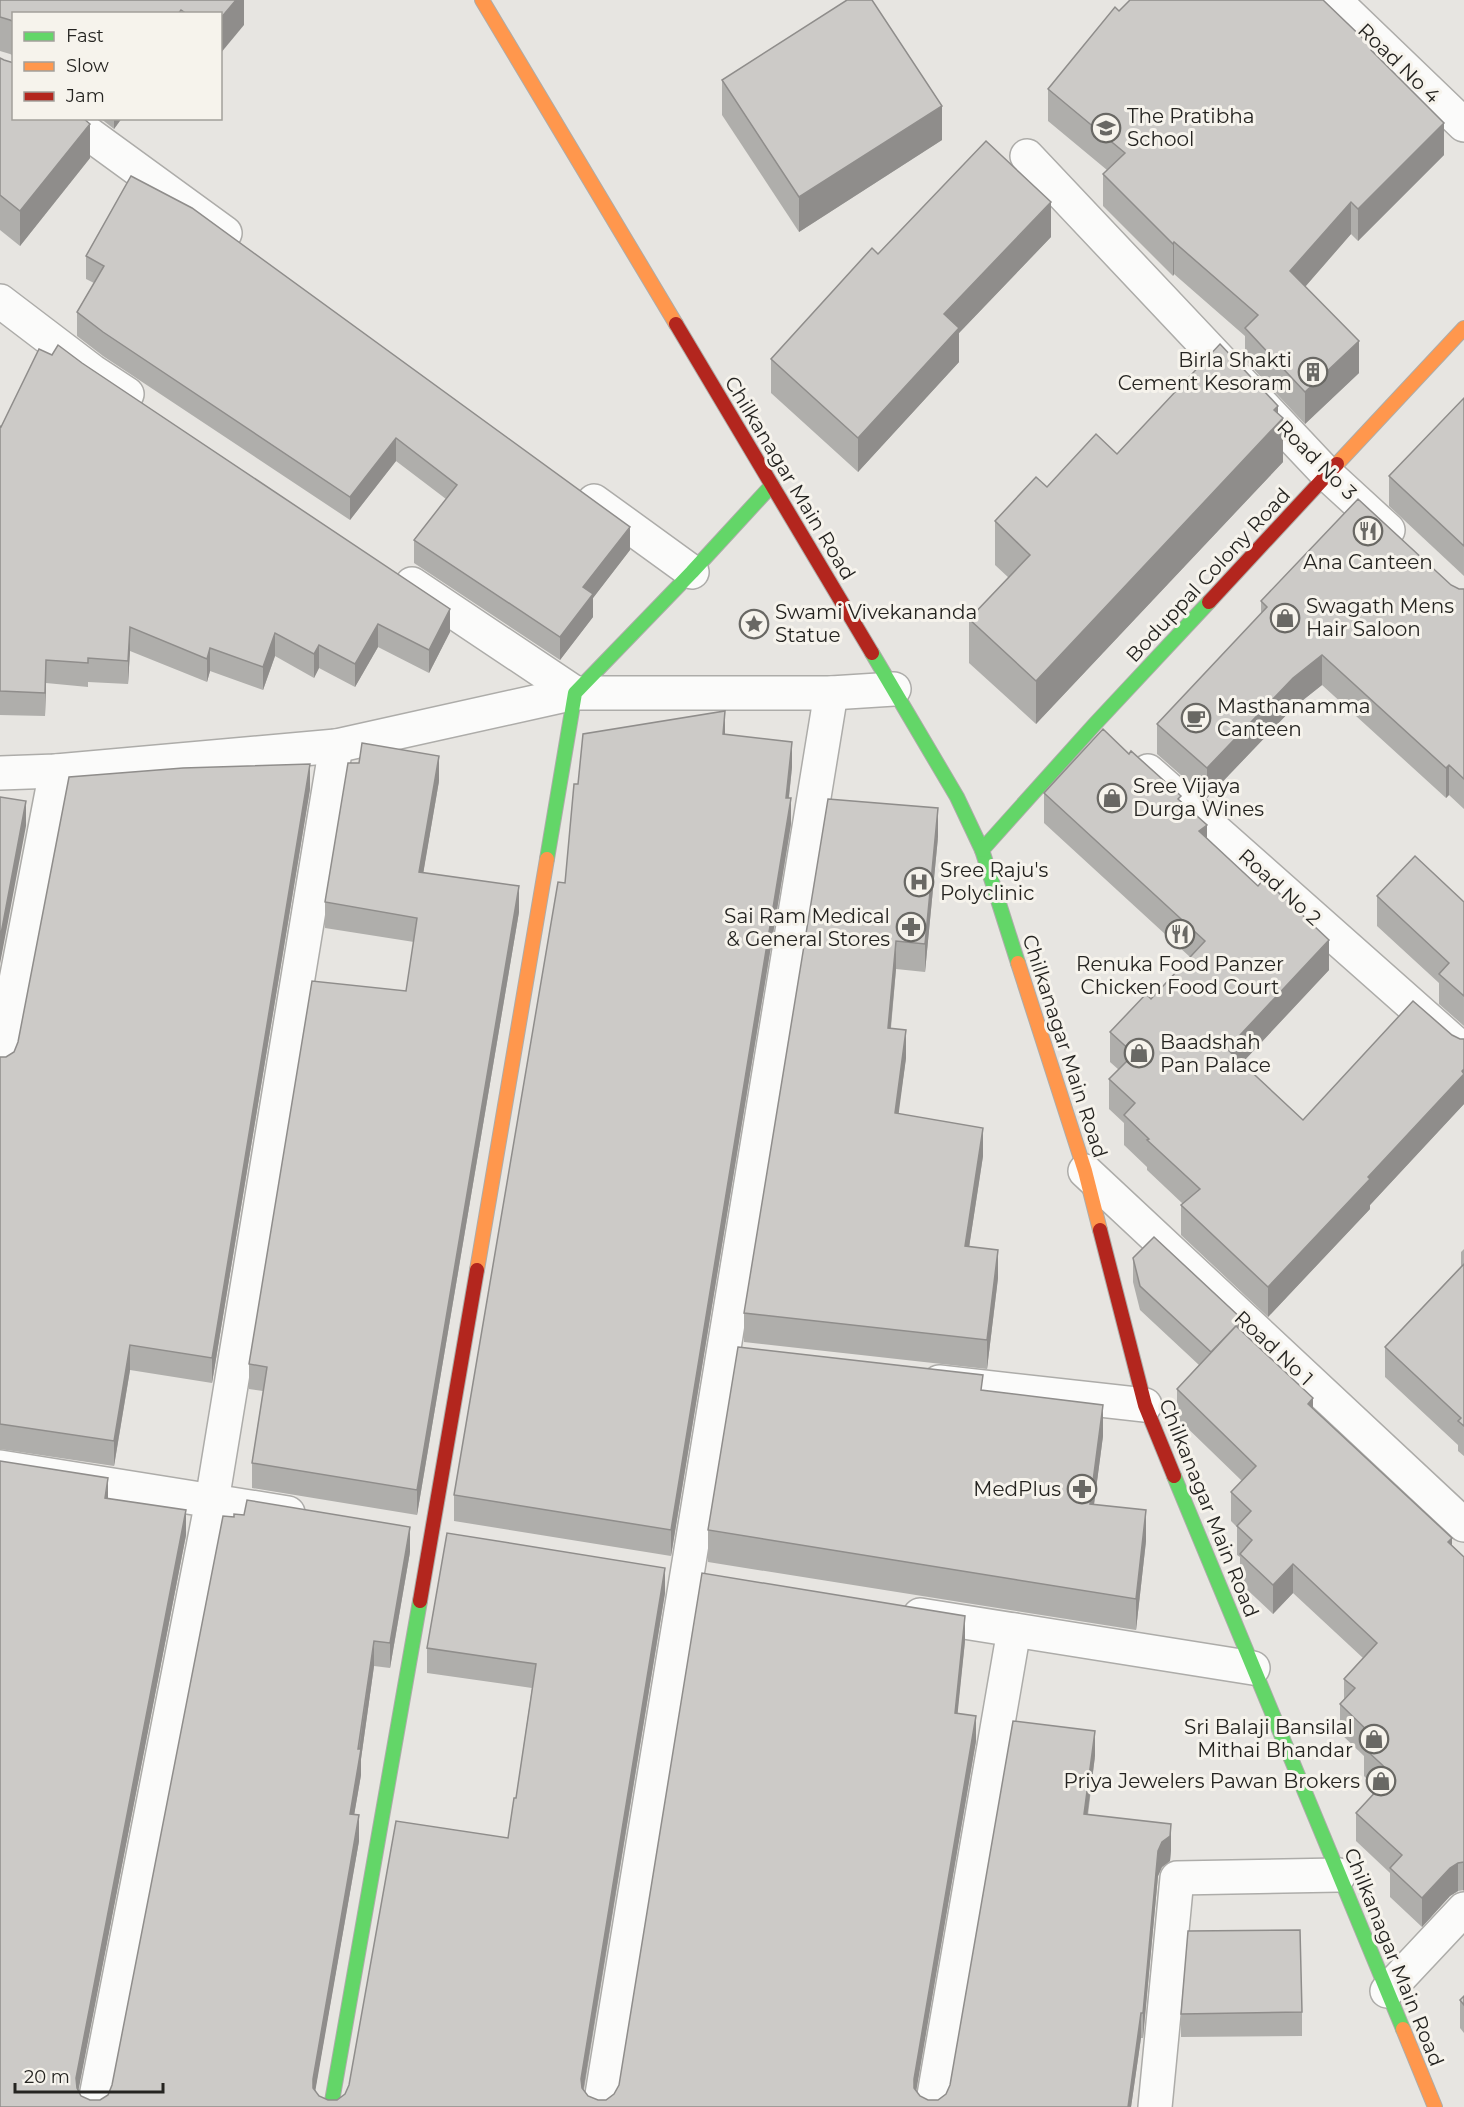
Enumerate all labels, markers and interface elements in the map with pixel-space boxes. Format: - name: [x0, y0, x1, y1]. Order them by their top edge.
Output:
- legend: [12, 12, 222, 120]
- street label: Road No 4: [1353, 18, 1445, 108]
- text: Fast: [66, 25, 104, 47]
- text: Slow: [66, 55, 109, 77]
- text: Jam: [65, 85, 105, 107]
- place label: The Pratibha School: [1127, 104, 1255, 151]
- school or university icon: The Pratibha School: [1090, 112, 1122, 144]
- place label: Birla Shakti Cement Kesoram: [1118, 348, 1292, 395]
- building icon: Birla Shakti Cement Kesoram: [1297, 356, 1329, 388]
- street label: Chilkanagar Main Road: [720, 372, 860, 584]
- street label: Road No 3: [1272, 415, 1362, 505]
- street label: Boduppal Colony Road: [1121, 483, 1295, 667]
- restaurant icon: Ana Canteen: [1352, 515, 1384, 547]
- place label: Ana Canteen: [1303, 550, 1433, 574]
- place label: Swagath Mens Hair Saloon: [1306, 594, 1454, 641]
- place label: Swami Vivekananda Statue: [775, 600, 977, 647]
- shop icon: Swagath Mens Hair Saloon: [1269, 602, 1301, 634]
- place icon: Swami Vivekananda Statue: [738, 608, 770, 640]
- place label: Masthanamma Canteen: [1217, 694, 1371, 741]
- cafe icon: Masthanamma Canteen: [1180, 702, 1212, 734]
- place label: Sree Vijaya Durga Wines: [1133, 774, 1264, 821]
- shop icon: Sree Vijaya Durga Wines: [1096, 782, 1128, 814]
- street label: Road No 2: [1234, 844, 1326, 930]
- place label: Sree Raju's Polyclinic: [940, 858, 1049, 905]
- hospital icon: Sree Raju's Polyclinic: [903, 866, 935, 898]
- place label: Sai Ram Medical & General Stores: [724, 904, 890, 951]
- pharmacy icon: Sai Ram Medical & General Stores: [895, 911, 927, 943]
- restaurant icon: Renuka Food Panzer Chicken Food Court: [1164, 918, 1196, 950]
- street label: Chilkanagar Main Road: [1018, 931, 1112, 1161]
- place label: Renuka Food Panzer Chicken Food Court: [1076, 952, 1284, 999]
- place label: Baadshah Pan Palace: [1160, 1030, 1271, 1077]
- shop icon: Baadshah Pan Palace: [1123, 1037, 1155, 1069]
- street label: Road No 1: [1230, 1306, 1318, 1390]
- street label: Chilkanagar Main Road: [1154, 1395, 1264, 1621]
- pharmacy icon: MedPlus: [1066, 1473, 1098, 1505]
- place label: MedPlus: [973, 1477, 1061, 1501]
- place label: Sri Balaji Bansilal Mithai Bhandar: [1184, 1715, 1353, 1762]
- shop icon: Sri Balaji Bansilal Mithai Bhandar: [1358, 1723, 1390, 1755]
- shop icon: Priya Jewelers Pawan Brokers: [1365, 1765, 1397, 1797]
- place label: Priya Jewelers Pawan Brokers: [1064, 1769, 1360, 1793]
- street label: Chilkanagar Main Road: [1339, 1844, 1449, 2070]
- scale bar: [15, 2056, 164, 2094]
- text: 20 m: [24, 2066, 70, 2088]

